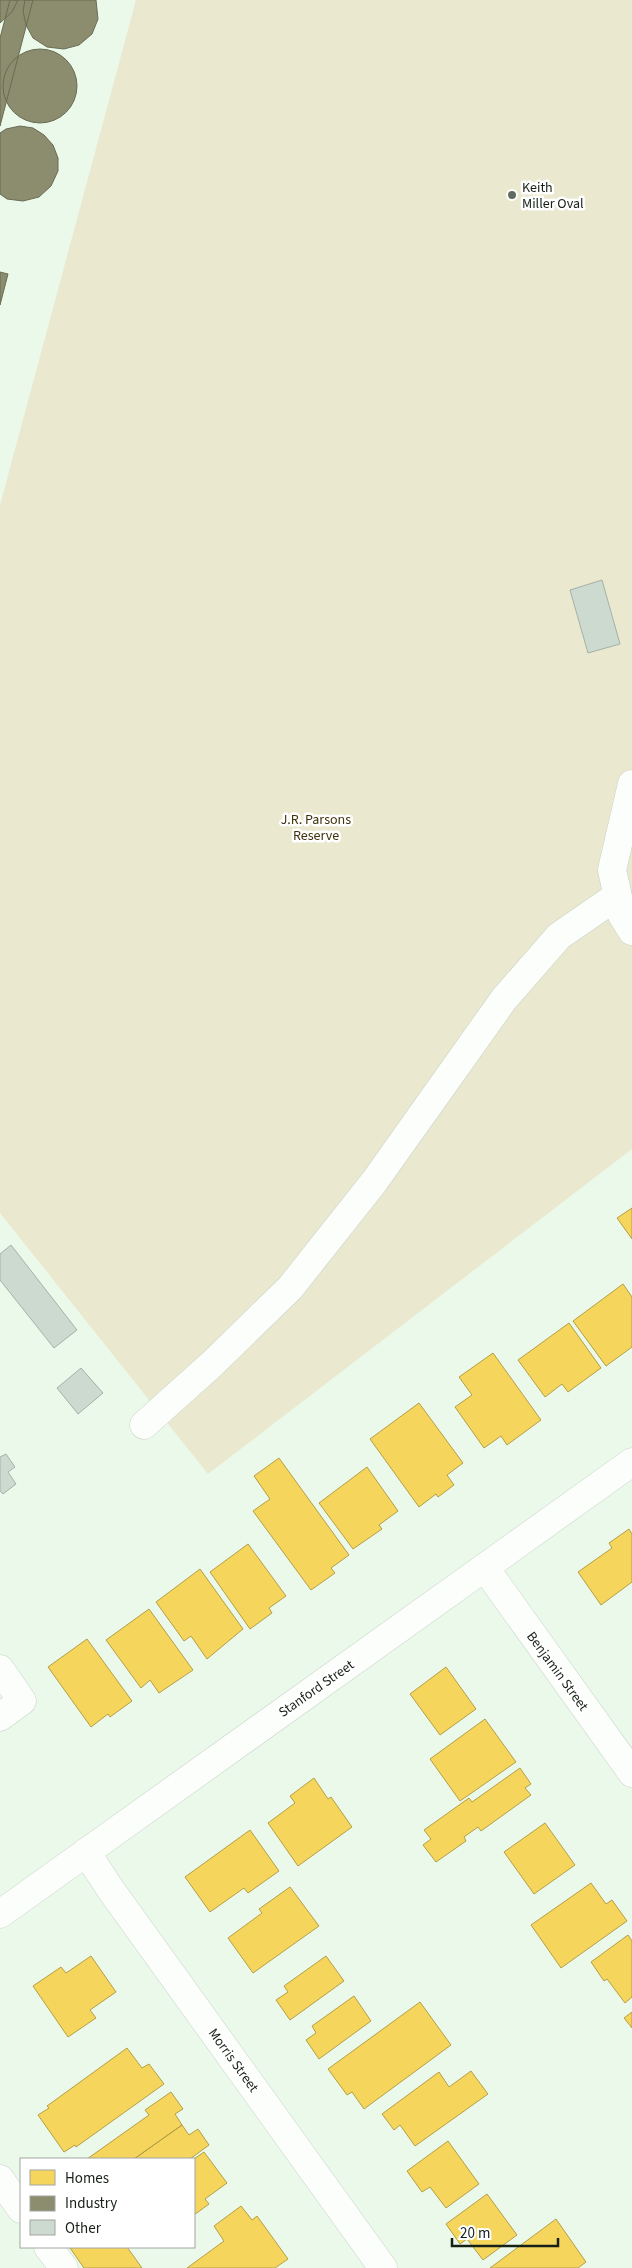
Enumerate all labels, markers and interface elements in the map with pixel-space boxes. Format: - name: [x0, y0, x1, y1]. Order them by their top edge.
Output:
- place label: Keith Miller Oval: [522, 178, 584, 214]
- marker: Keith Miller Oval: [506, 189, 518, 201]
- park label: J.R. Parsons Reserve: [281, 810, 351, 846]
- street label: Benjamin Street: [521, 1628, 593, 1716]
- street label: Stanford Street: [275, 1655, 359, 1722]
- street label: Morris Street: [203, 2025, 263, 2097]
- legend: [20, 2158, 195, 2248]
- text: Homes: [65, 2168, 109, 2189]
- text: Industry: [65, 2193, 117, 2214]
- scale bar: [452, 2216, 558, 2248]
- text: Other: [65, 2218, 102, 2239]
- text: 20 m: [460, 2223, 490, 2244]

